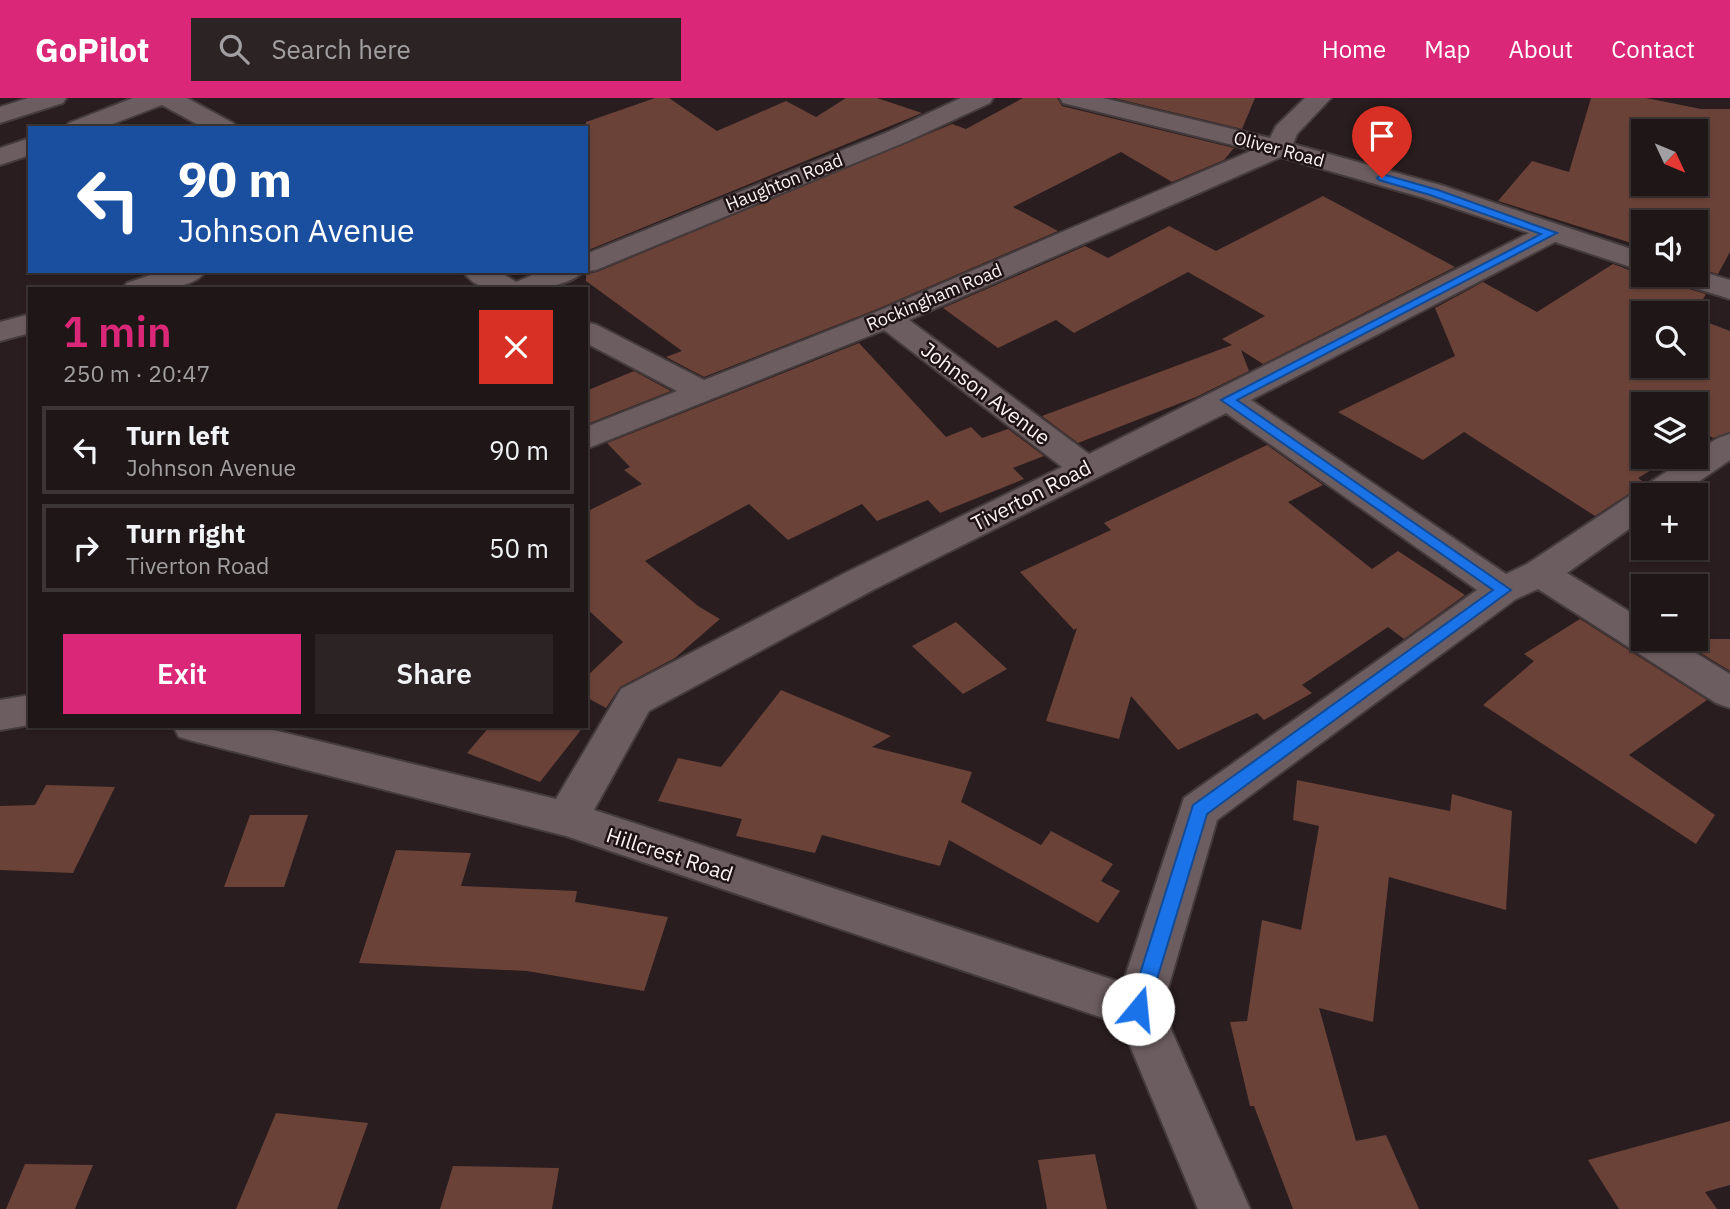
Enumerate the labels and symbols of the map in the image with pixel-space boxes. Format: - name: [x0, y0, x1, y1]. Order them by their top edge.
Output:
- pin: [1352, 106, 1412, 178]
- north arrow: [1631, 119, 1708, 196]
- street label: Oliver Road: [1231, 126, 1327, 172]
- street label: Haughton Road: [722, 148, 846, 216]
- street label: Rockingham Road: [863, 258, 1005, 336]
- street label: Johnson Avenue: [916, 335, 1056, 451]
- street label: Tiverton Road: [966, 453, 1096, 537]
- street label: Hillcrest Road: [603, 820, 737, 888]
- position arrow: [1101, 972, 1175, 1046]

